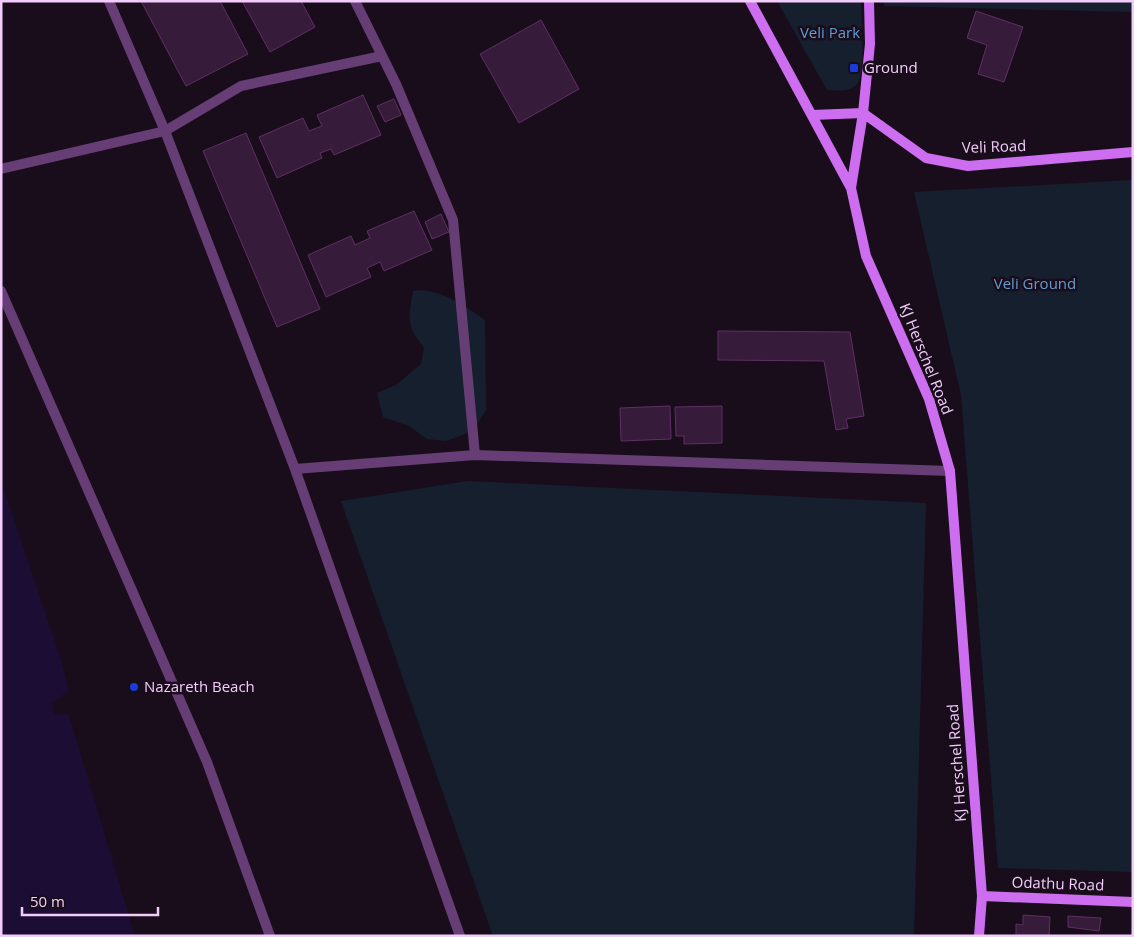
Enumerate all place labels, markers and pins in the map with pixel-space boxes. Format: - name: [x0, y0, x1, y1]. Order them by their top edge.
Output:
- place label: Ground: [864, 57, 918, 77]
- marker: Ground: [848, 62, 860, 74]
- place label: Nazareth Beach: [144, 676, 255, 696]
- marker: Nazareth Beach: [128, 681, 140, 693]

